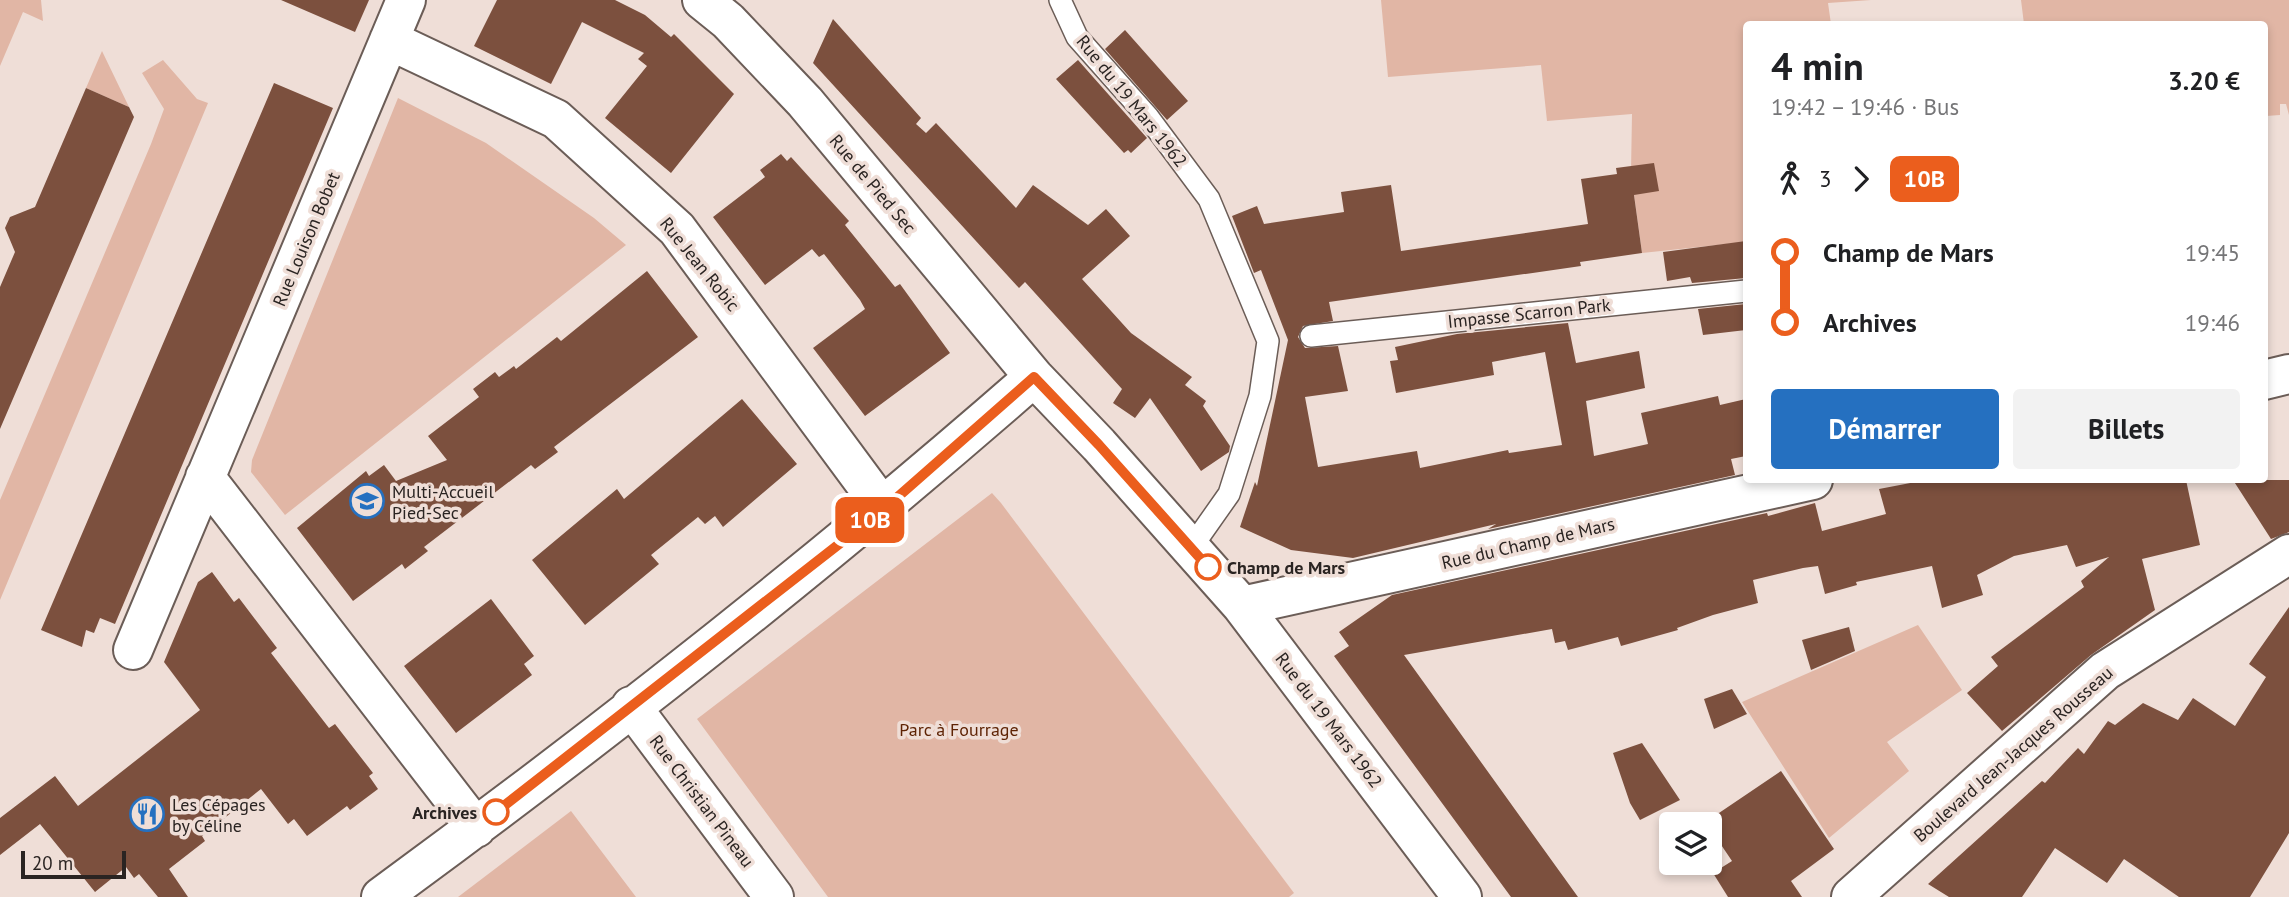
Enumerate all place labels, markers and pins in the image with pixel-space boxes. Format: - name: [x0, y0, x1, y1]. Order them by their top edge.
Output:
- place label: Multi-Accueil Pied-Sec: [392, 480, 494, 524]
- school or university icon: Multi-Accueil Pied-Sec: [348, 482, 386, 520]
- marker: Champ de Mars: [1195, 554, 1221, 580]
- place label: Champ de Mars: [1227, 556, 1346, 579]
- place label: Les Cépages by Céline: [172, 793, 266, 837]
- restaurant icon: Les Cépages by Céline: [128, 795, 166, 833]
- marker: Archives: [483, 799, 509, 825]
- place label: Archives: [412, 801, 477, 824]

